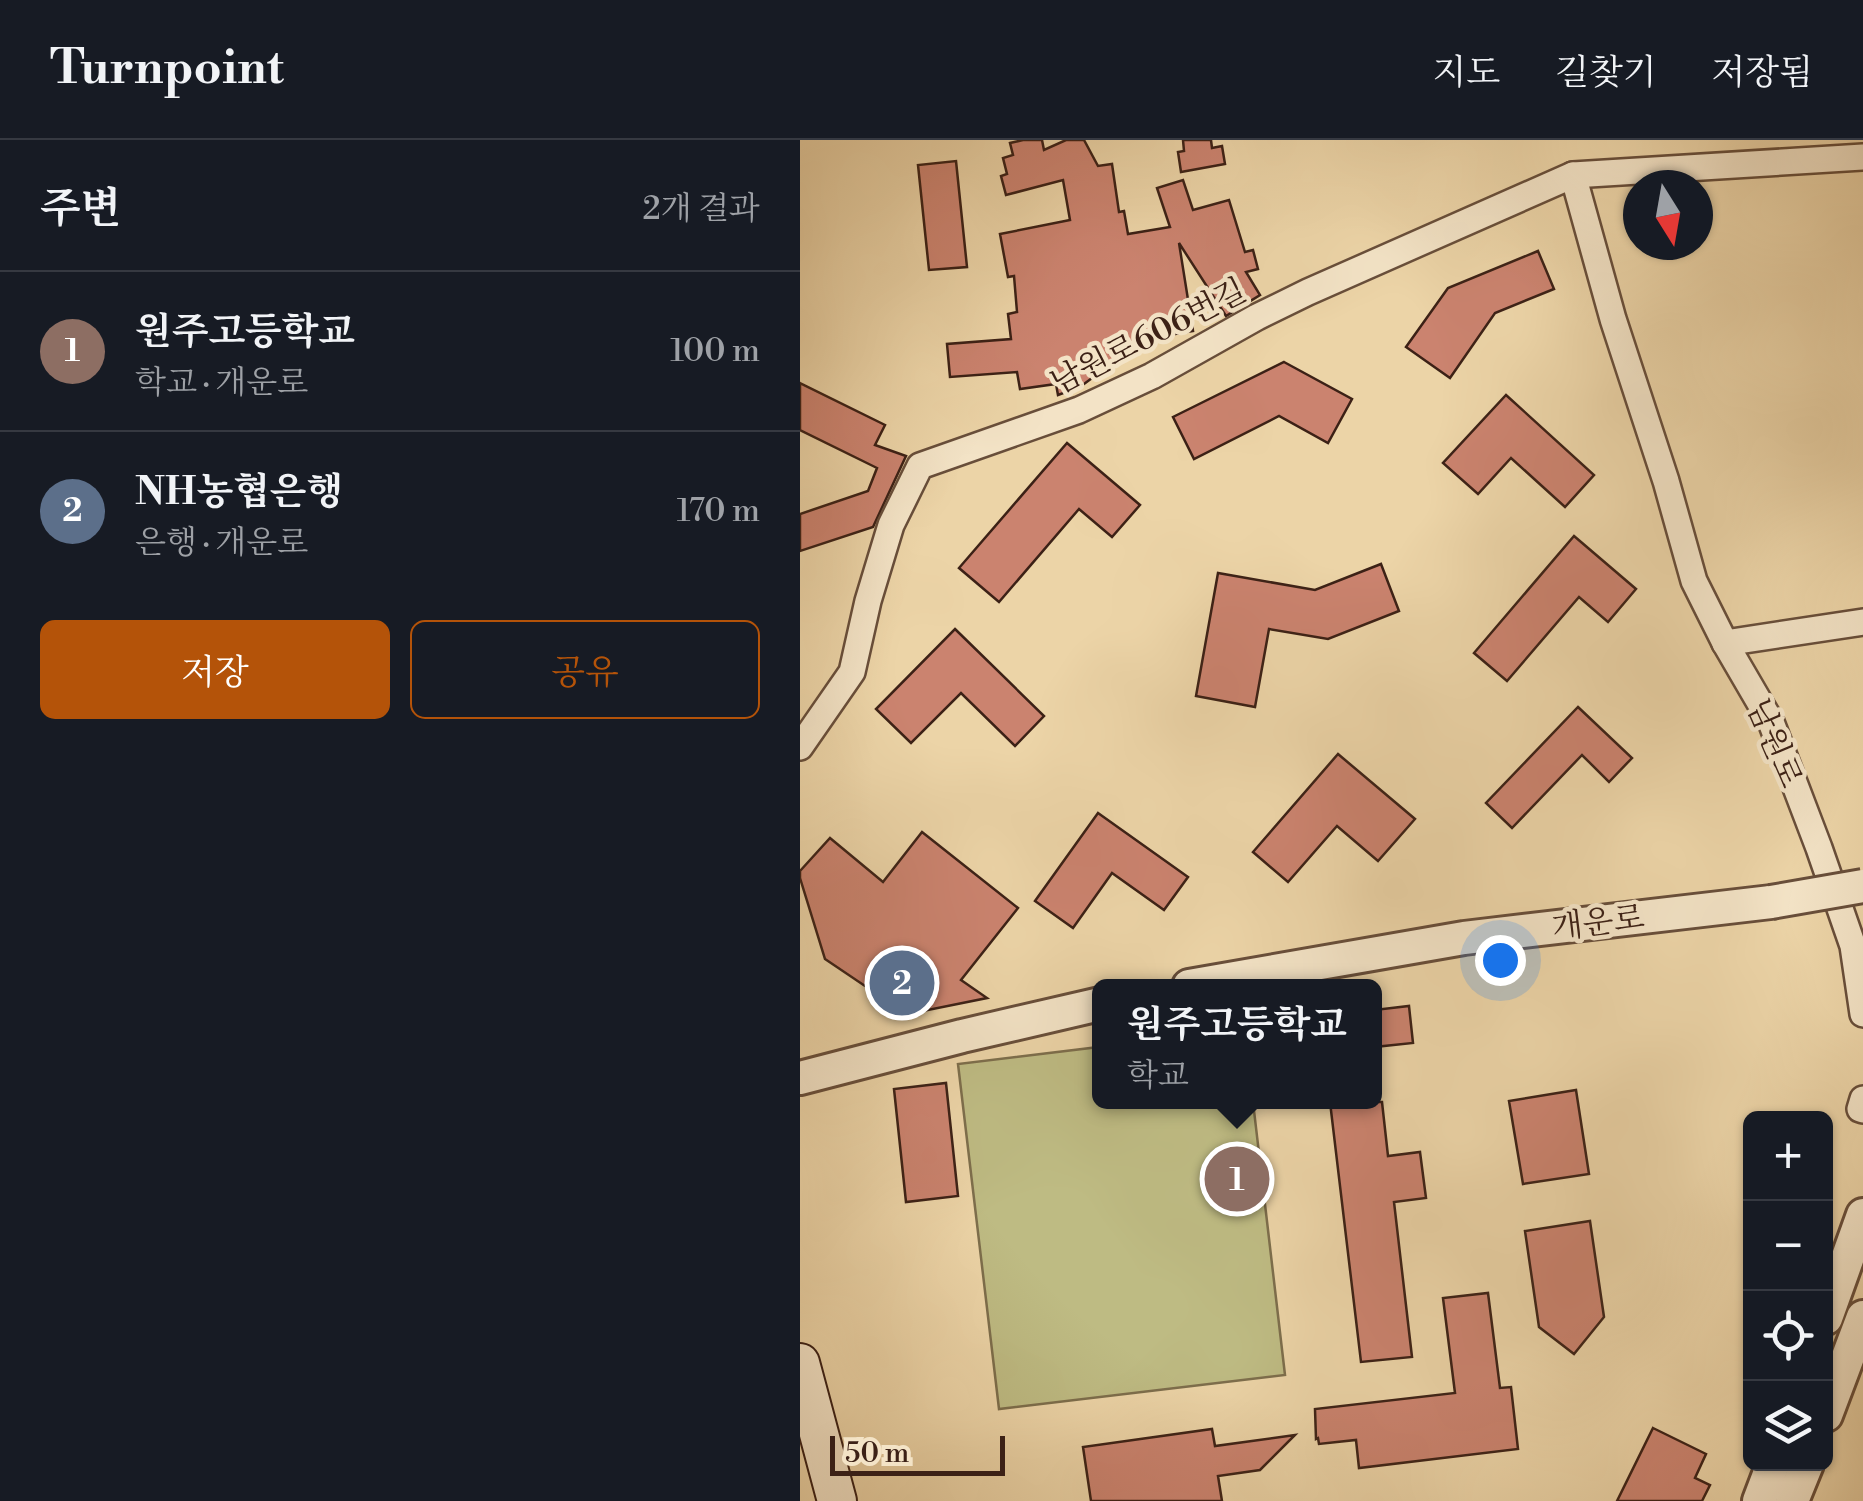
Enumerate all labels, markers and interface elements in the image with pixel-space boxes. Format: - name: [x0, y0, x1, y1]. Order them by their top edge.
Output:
- text: Turnpoint: [50, 39, 284, 99]
- text: 지도: [1433, 52, 1500, 95]
- text: 길찾기: [1555, 52, 1657, 95]
- text: 저장됨: [1712, 52, 1813, 95]
- north arrow: [1623, 170, 1713, 260]
- text: 주변: [40, 183, 121, 236]
- text: 2개 결과: [642, 189, 760, 229]
- street label: 남원로606번길: [1044, 270, 1253, 403]
- text: 원주고등학교: [135, 309, 355, 356]
- text: 1: [65, 331, 80, 371]
- text: 100 m: [670, 331, 760, 371]
- text: 학교 · 개운로: [135, 363, 308, 403]
- text: NH농협은행: [135, 469, 343, 516]
- text: 2: [62, 491, 83, 531]
- text: 170 m: [677, 491, 760, 531]
- text: 은행 · 개운로: [135, 523, 308, 563]
- button: 저장: [40, 620, 390, 719]
- button: 공유: [410, 620, 760, 719]
- street label: 남원로: [1738, 693, 1811, 794]
- street label: 개운로: [1550, 897, 1647, 948]
- your location: [1475, 935, 1526, 986]
- pin: 2: [870, 946, 934, 1020]
- popup: [1092, 979, 1382, 1109]
- text: 원주고등학교: [1127, 1002, 1347, 1049]
- text: 학교: [1127, 1056, 1189, 1096]
- map controls: [1743, 1111, 1833, 1471]
- button: +: [1743, 1111, 1833, 1201]
- pin: 1: [1204, 1142, 1270, 1216]
- button: −: [1743, 1201, 1833, 1291]
- button: locate: [1743, 1291, 1833, 1381]
- button: layers: [1743, 1381, 1833, 1471]
- scale bar: [830, 1431, 1005, 1476]
- text: 50 m: [845, 1436, 909, 1471]

